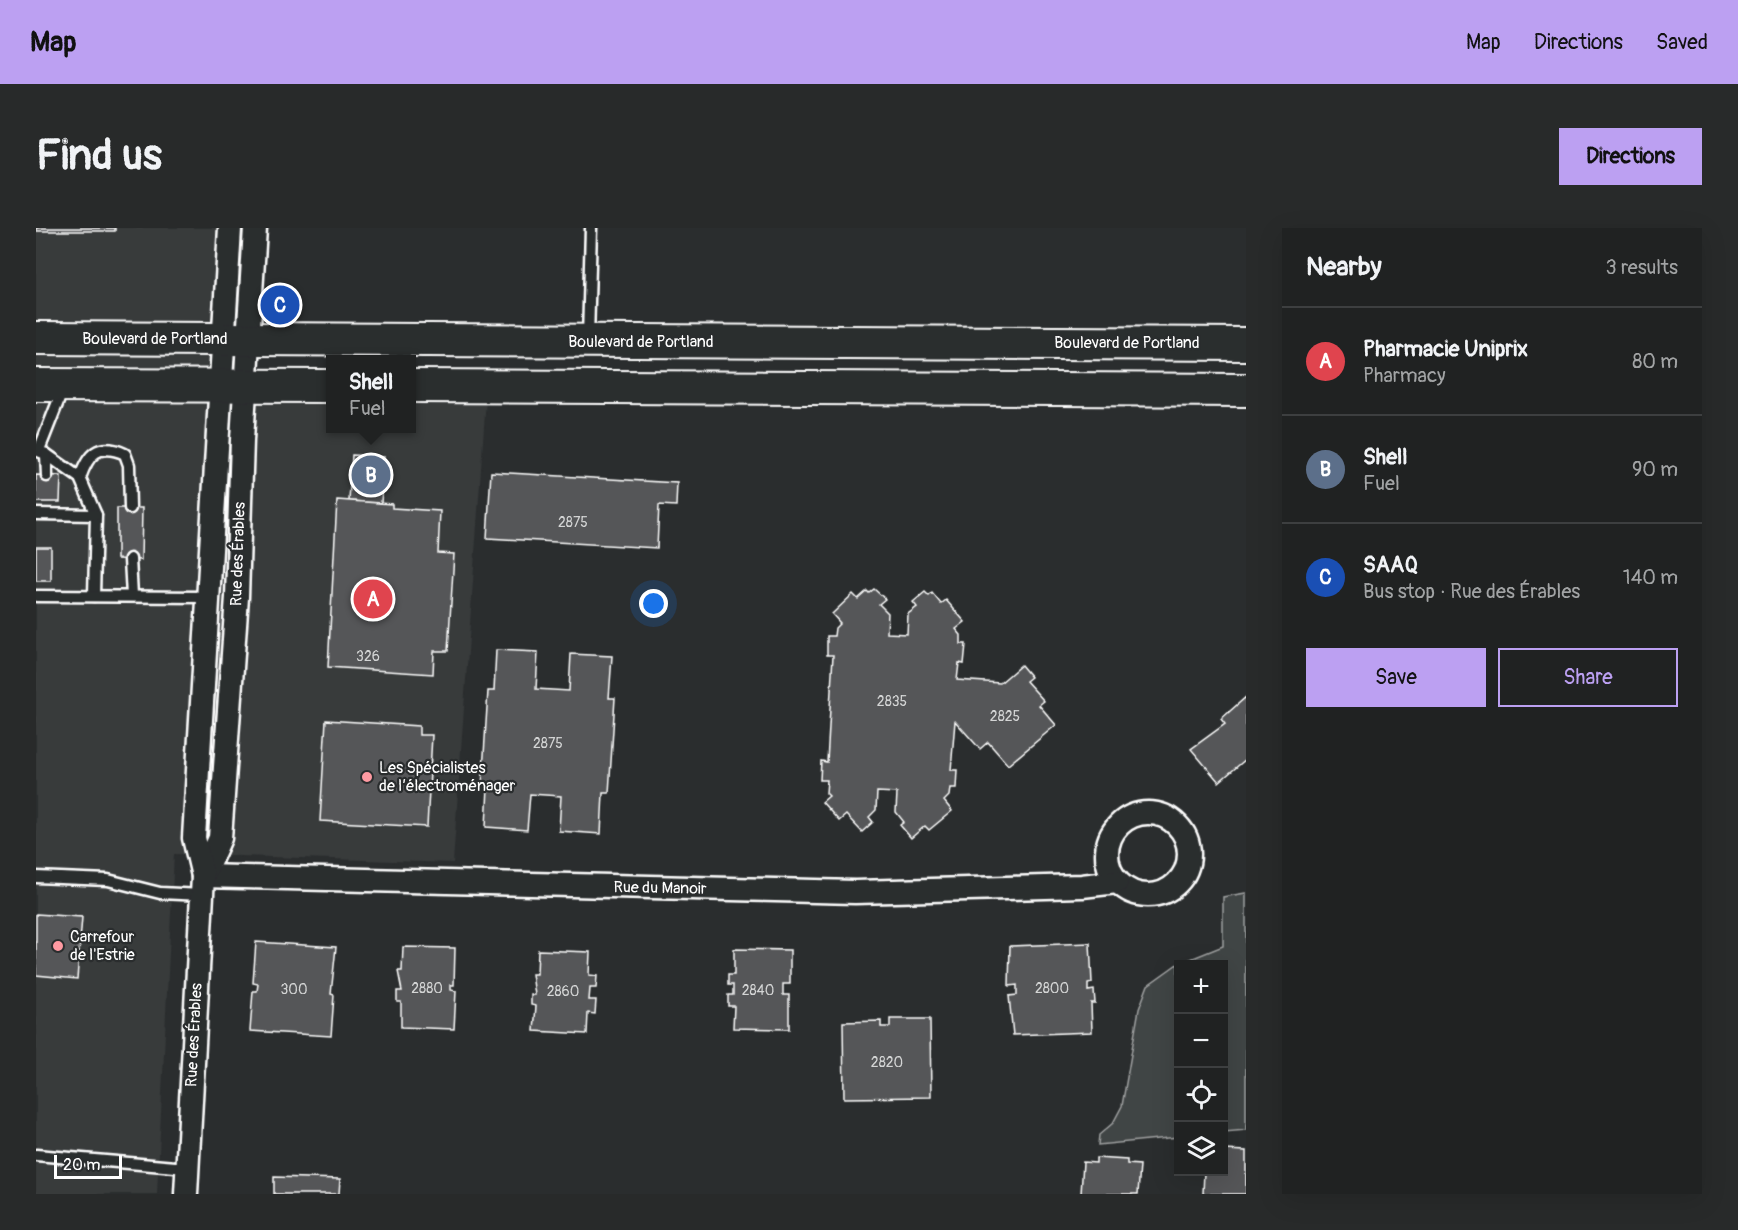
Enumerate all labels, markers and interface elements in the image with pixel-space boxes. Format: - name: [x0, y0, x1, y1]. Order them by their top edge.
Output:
- text: Map: [30, 25, 76, 60]
- text: Map: [1466, 29, 1501, 56]
- text: Directions: [1534, 29, 1623, 56]
- text: Saved: [1656, 29, 1708, 56]
- button: Directions: [1559, 128, 1702, 185]
- text: Find us: [36, 130, 162, 182]
- text: Nearby: [1306, 251, 1382, 283]
- text: 3 results: [1606, 255, 1678, 280]
- pin: C: [260, 282, 300, 328]
- street label: Boulevard de Portland: [82, 329, 228, 349]
- street label: Boulevard de Portland: [568, 332, 714, 352]
- street label: Boulevard de Portland: [1054, 333, 1200, 353]
- text: Pharmacie Uniprix: [1363, 335, 1528, 363]
- text: A: [1319, 349, 1332, 374]
- text: 80 m: [1632, 349, 1678, 374]
- popup: [326, 355, 416, 433]
- text: Pharmacy: [1363, 363, 1446, 388]
- text: Shell: [349, 368, 393, 396]
- text: Fuel: [349, 396, 386, 421]
- text: Shell: [1363, 443, 1407, 471]
- pin: B: [352, 452, 390, 498]
- text: B: [1320, 457, 1331, 482]
- text: 90 m: [1632, 457, 1678, 482]
- text: Fuel: [1363, 471, 1400, 496]
- street label: Rue des Érables: [226, 502, 250, 606]
- house number: 2875: [558, 514, 588, 531]
- text: SAAQ: [1363, 551, 1418, 579]
- text: C: [1319, 565, 1332, 590]
- text: 140 m: [1623, 565, 1678, 590]
- pin: A: [354, 576, 392, 622]
- text: Bus stop · Rue des Érables: [1363, 579, 1580, 604]
- your location: [639, 589, 668, 618]
- house number: 326: [356, 648, 380, 665]
- button: Save: [1306, 648, 1486, 707]
- button: Share: [1498, 648, 1678, 707]
- house number: 2835: [877, 693, 907, 710]
- house number: 2825: [990, 708, 1020, 725]
- house number: 2875: [533, 735, 563, 752]
- place label: Les Spécialistes de l’électroménager: [379, 758, 515, 796]
- marker: Les Spécialistes de l’électroménager: [360, 770, 374, 784]
- street label: Rue du Manoir: [613, 877, 707, 899]
- place label: Carrefour de l'Estrie: [70, 927, 135, 965]
- marker: Carrefour de l'Estrie: [51, 939, 65, 953]
- map controls: [1174, 960, 1228, 1176]
- button: +: [1174, 960, 1228, 1014]
- house number: 2880: [411, 980, 443, 997]
- house number: 2800: [1035, 980, 1069, 997]
- house number: 300: [281, 981, 307, 998]
- house number: 2840: [742, 982, 774, 999]
- street label: Rue des Érables: [181, 983, 207, 1087]
- house number: 2860: [547, 983, 579, 1000]
- button: −: [1174, 1014, 1228, 1068]
- house number: 2820: [871, 1054, 903, 1071]
- button: locate: [1174, 1068, 1228, 1122]
- button: layers: [1174, 1122, 1228, 1176]
- scale bar: [54, 1152, 122, 1180]
- text: 20 m: [63, 1155, 101, 1175]

